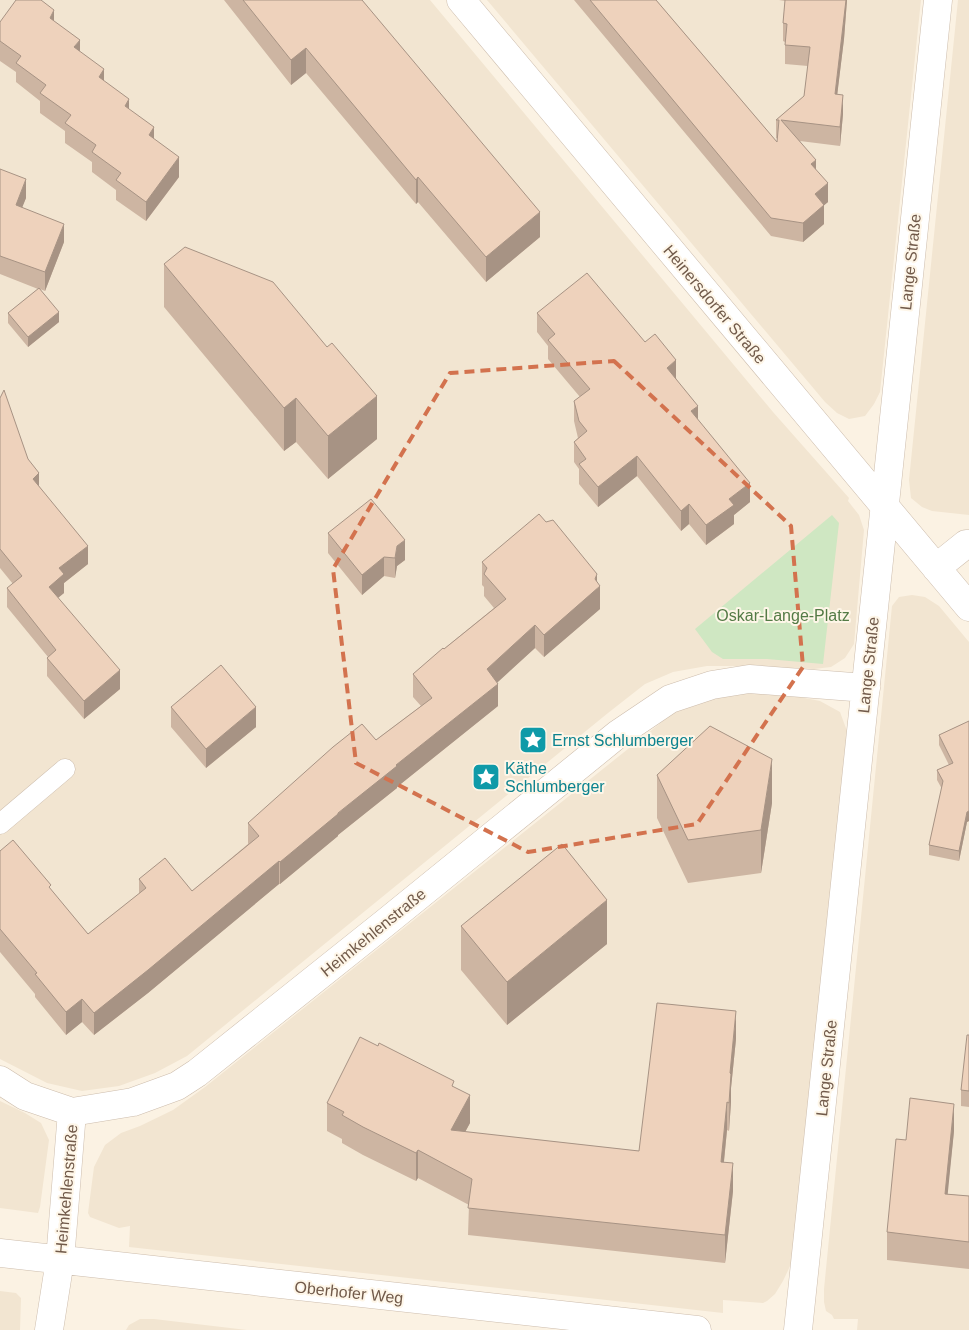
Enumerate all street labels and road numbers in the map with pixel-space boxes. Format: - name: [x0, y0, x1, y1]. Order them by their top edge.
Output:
- street label: Lange Straße: [897, 213, 924, 311]
- street label: Heinersdorfer Straße: [660, 242, 769, 367]
- street label: Lange Straße: [855, 616, 882, 714]
- street label: Heimkehlenstraße: [318, 885, 429, 980]
- street label: Lange Straße: [813, 1019, 840, 1117]
- street label: Heimkehlenstraße: [52, 1124, 81, 1254]
- street label: Oberhofer Weg: [294, 1278, 404, 1307]

